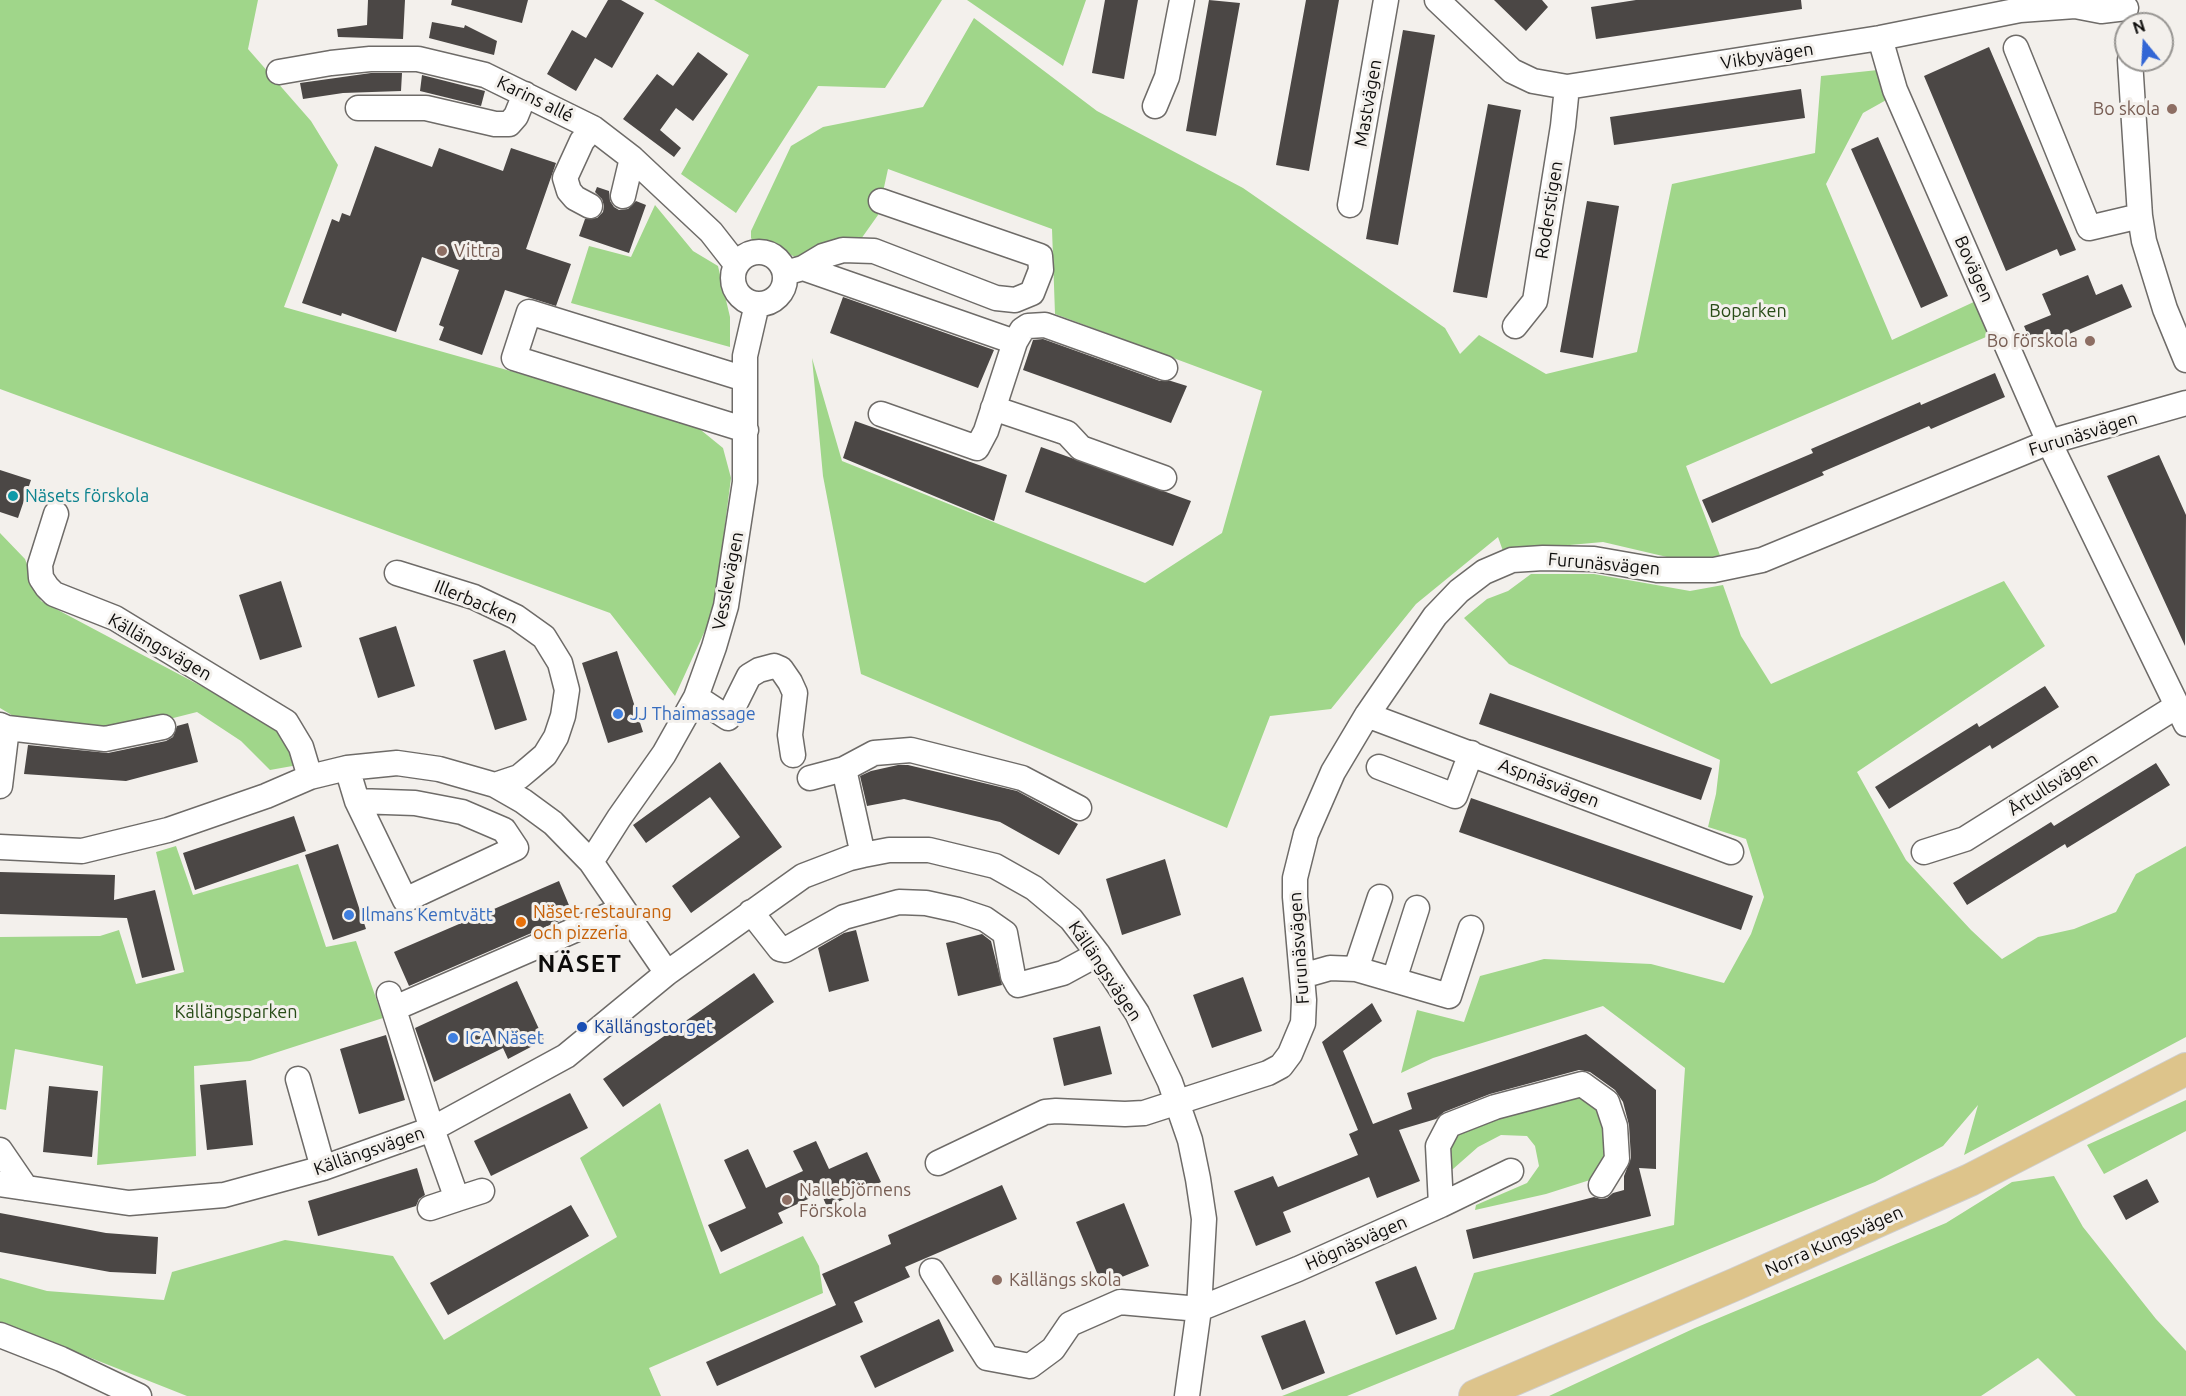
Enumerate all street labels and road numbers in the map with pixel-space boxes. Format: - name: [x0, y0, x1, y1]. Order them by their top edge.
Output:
- street label: Vikbyvägen: [1719, 38, 1815, 74]
- street label: Mastvägen: [1350, 58, 1386, 148]
- street label: Karins allé: [493, 71, 577, 127]
- street label: Roderstigen: [1531, 160, 1567, 260]
- street label: Bovägen: [1950, 232, 1998, 306]
- street label: Furunäsvägen: [2026, 407, 2140, 461]
- street label: Vesslevägen: [708, 530, 748, 632]
- street label: Furunäsvägen: [1547, 548, 1661, 580]
- street label: Illerbacken: [431, 576, 521, 628]
- street label: Källängsvägen: [104, 609, 216, 685]
- street label: Årtullsvägen: [2004, 748, 2102, 820]
- street label: Aspnäsvägen: [1496, 754, 1602, 812]
- street label: Furunäsvägen: [1284, 891, 1314, 1005]
- street label: Källängsvägen: [1064, 917, 1146, 1025]
- street label: Källängsvägen: [311, 1122, 427, 1180]
- street label: Norra Kungsvägen: [1762, 1201, 1906, 1281]
- street label: Högnäsvägen: [1302, 1211, 1410, 1275]

